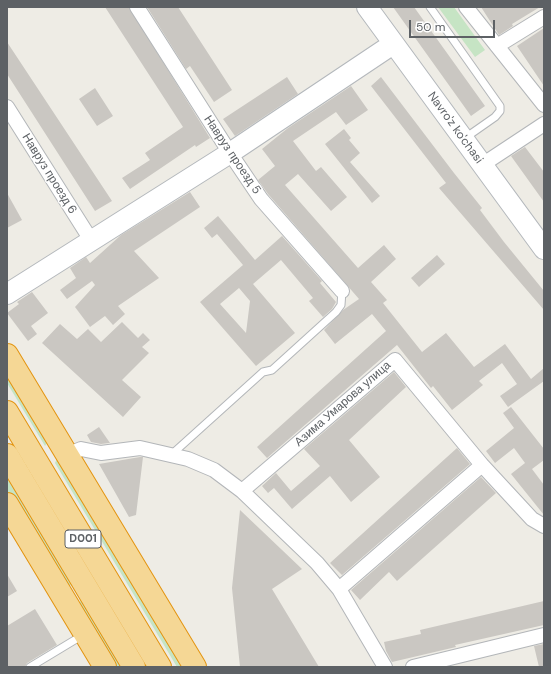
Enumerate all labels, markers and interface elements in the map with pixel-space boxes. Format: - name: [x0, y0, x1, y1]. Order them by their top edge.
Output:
- scale bar: [411, 12, 497, 38]
- text: 50 m: [416, 19, 445, 35]
- street label: Navro'z ko'chasi: [424, 89, 486, 167]
- street label: Навруз проезд 5: [200, 113, 264, 197]
- street label: Навруз проезд 6: [18, 131, 80, 217]
- street label: Азима Умарова улица: [292, 358, 394, 450]
- road number: D001: [65, 530, 101, 548]

